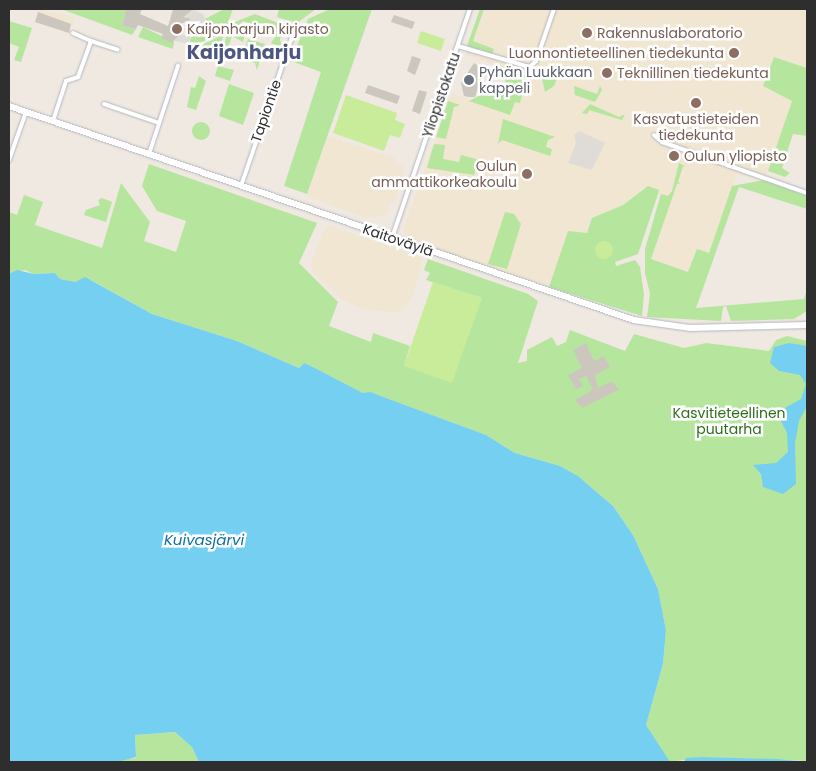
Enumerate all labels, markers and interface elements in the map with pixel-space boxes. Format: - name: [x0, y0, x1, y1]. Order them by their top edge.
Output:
- place label: Kaijonharjun kirjasto: [187, 21, 329, 37]
- marker: Kaijonharjun kirjasto: [171, 23, 183, 35]
- place label: Rakennuslaboratorio: [597, 25, 743, 41]
- marker: Rakennuslaboratorio: [581, 27, 593, 39]
- district label: Kaijonharju: [187, 42, 301, 64]
- place label: Luonnontieteellinen tiedekunta: [509, 45, 724, 61]
- marker: Luonnontieteellinen tiedekunta: [728, 47, 740, 59]
- street label: Yliopistokatu: [419, 50, 463, 140]
- place label: Pyhän Luukkaan kappeli: [479, 64, 592, 96]
- place label: Teknillinen tiedekunta: [617, 65, 769, 81]
- marker: Teknillinen tiedekunta: [601, 67, 613, 79]
- marker: Pyhän Luukkaan kappeli: [463, 74, 475, 86]
- street label: Tapiontie: [247, 77, 285, 145]
- marker: Kasvatustieteiden tiedekunta: [690, 97, 702, 109]
- place label: Kasvatustieteiden tiedekunta: [633, 111, 759, 144]
- place label: Oulun yliopisto: [684, 148, 787, 164]
- marker: Oulun yliopisto: [668, 150, 680, 162]
- place label: Oulun ammattikorkeakoulu: [371, 158, 517, 190]
- marker: Oulun ammattikorkeakoulu: [521, 168, 533, 180]
- street label: Kaitoväylä: [361, 220, 435, 260]
- park label: Kasvitieteellinen puutarha: [672, 405, 786, 438]
- water label: Kuivasjärvi: [164, 531, 244, 549]

